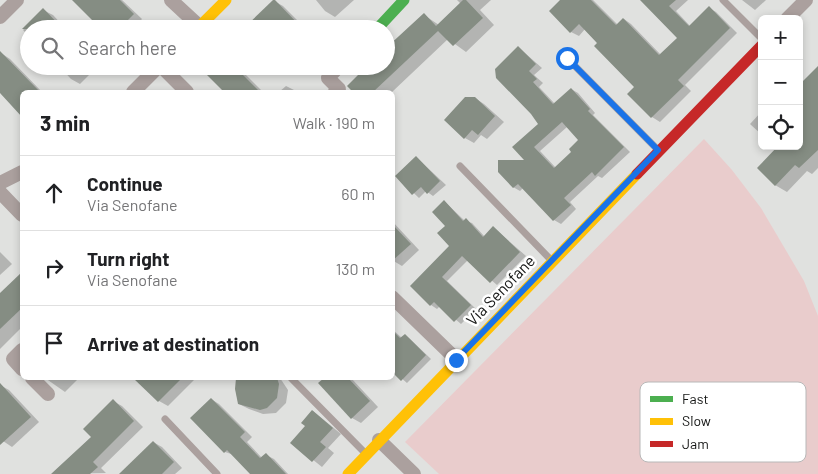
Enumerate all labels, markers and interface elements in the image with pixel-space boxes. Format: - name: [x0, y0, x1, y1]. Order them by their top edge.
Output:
- map controls: [758, 15, 803, 150]
- button: +: [758, 15, 803, 60]
- search box: [20, 20, 395, 75]
- icon: search: [38, 34, 66, 62]
- text: Search here: [78, 36, 177, 59]
- route start: [556, 47, 579, 70]
- button: −: [758, 60, 803, 105]
- button: locate: [758, 105, 803, 150]
- text: 3 min: [40, 110, 90, 135]
- text: Walk · 190 m: [293, 113, 375, 132]
- text: Continue: [87, 172, 163, 195]
- icon: ahead: [40, 179, 68, 207]
- text: 60 m: [341, 184, 375, 203]
- text: Via Senofane: [87, 195, 178, 214]
- text: Turn right: [87, 247, 169, 270]
- street label: Via Senofane: [462, 251, 538, 329]
- icon: right: [40, 254, 68, 282]
- text: 130 m: [336, 259, 375, 278]
- text: Via Senofane: [87, 270, 178, 289]
- icon: arrive: [40, 329, 68, 357]
- text: Arrive at destination: [87, 332, 259, 355]
- route end: [445, 349, 468, 372]
- legend: [640, 382, 806, 462]
- text: Fast: [682, 390, 708, 407]
- text: Slow: [682, 412, 711, 429]
- text: Jam: [682, 435, 709, 452]

